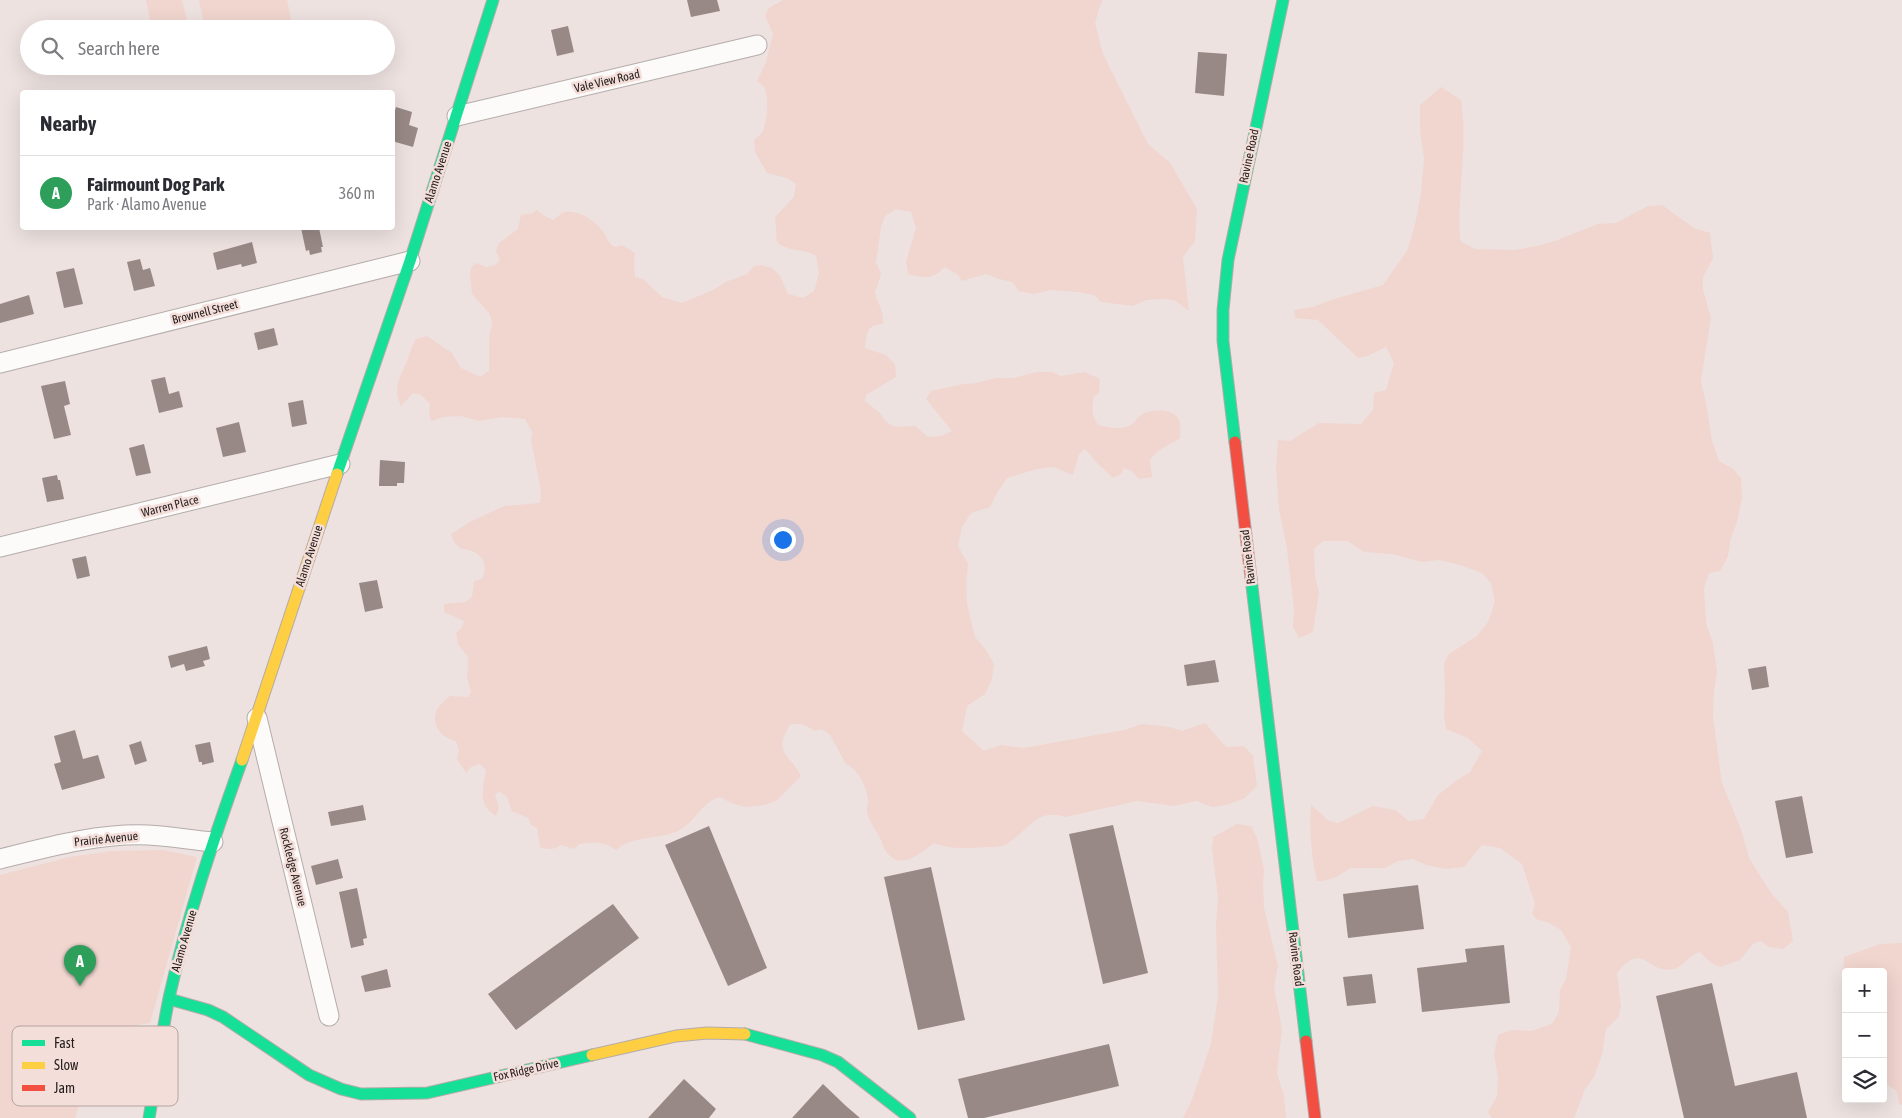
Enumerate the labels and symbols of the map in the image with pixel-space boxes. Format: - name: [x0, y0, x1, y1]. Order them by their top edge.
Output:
- street label: Vale View Road: [573, 67, 641, 95]
- street label: Ravine Road: [1236, 128, 1262, 184]
- street label: Alamo Avenue: [421, 140, 455, 204]
- street label: Brownell Street: [171, 297, 240, 327]
- street label: Warren Place: [140, 492, 200, 520]
- street label: Alamo Avenue: [292, 524, 326, 588]
- your location: [770, 527, 796, 553]
- street label: Ravine Road: [1238, 529, 1258, 585]
- street label: Rockledge Avenue: [276, 826, 310, 908]
- street label: Prairie Avenue: [73, 829, 139, 849]
- street label: Alamo Avenue: [168, 908, 200, 974]
- street label: Ravine Road: [1286, 931, 1306, 987]
- pin: A: [64, 945, 96, 986]
- legend: [12, 1026, 178, 1106]
- text: Fast: [54, 1035, 75, 1051]
- street label: Fox Ridge Drive: [492, 1056, 560, 1084]
- text: Slow: [54, 1057, 79, 1073]
- text: Jam: [54, 1080, 75, 1096]

